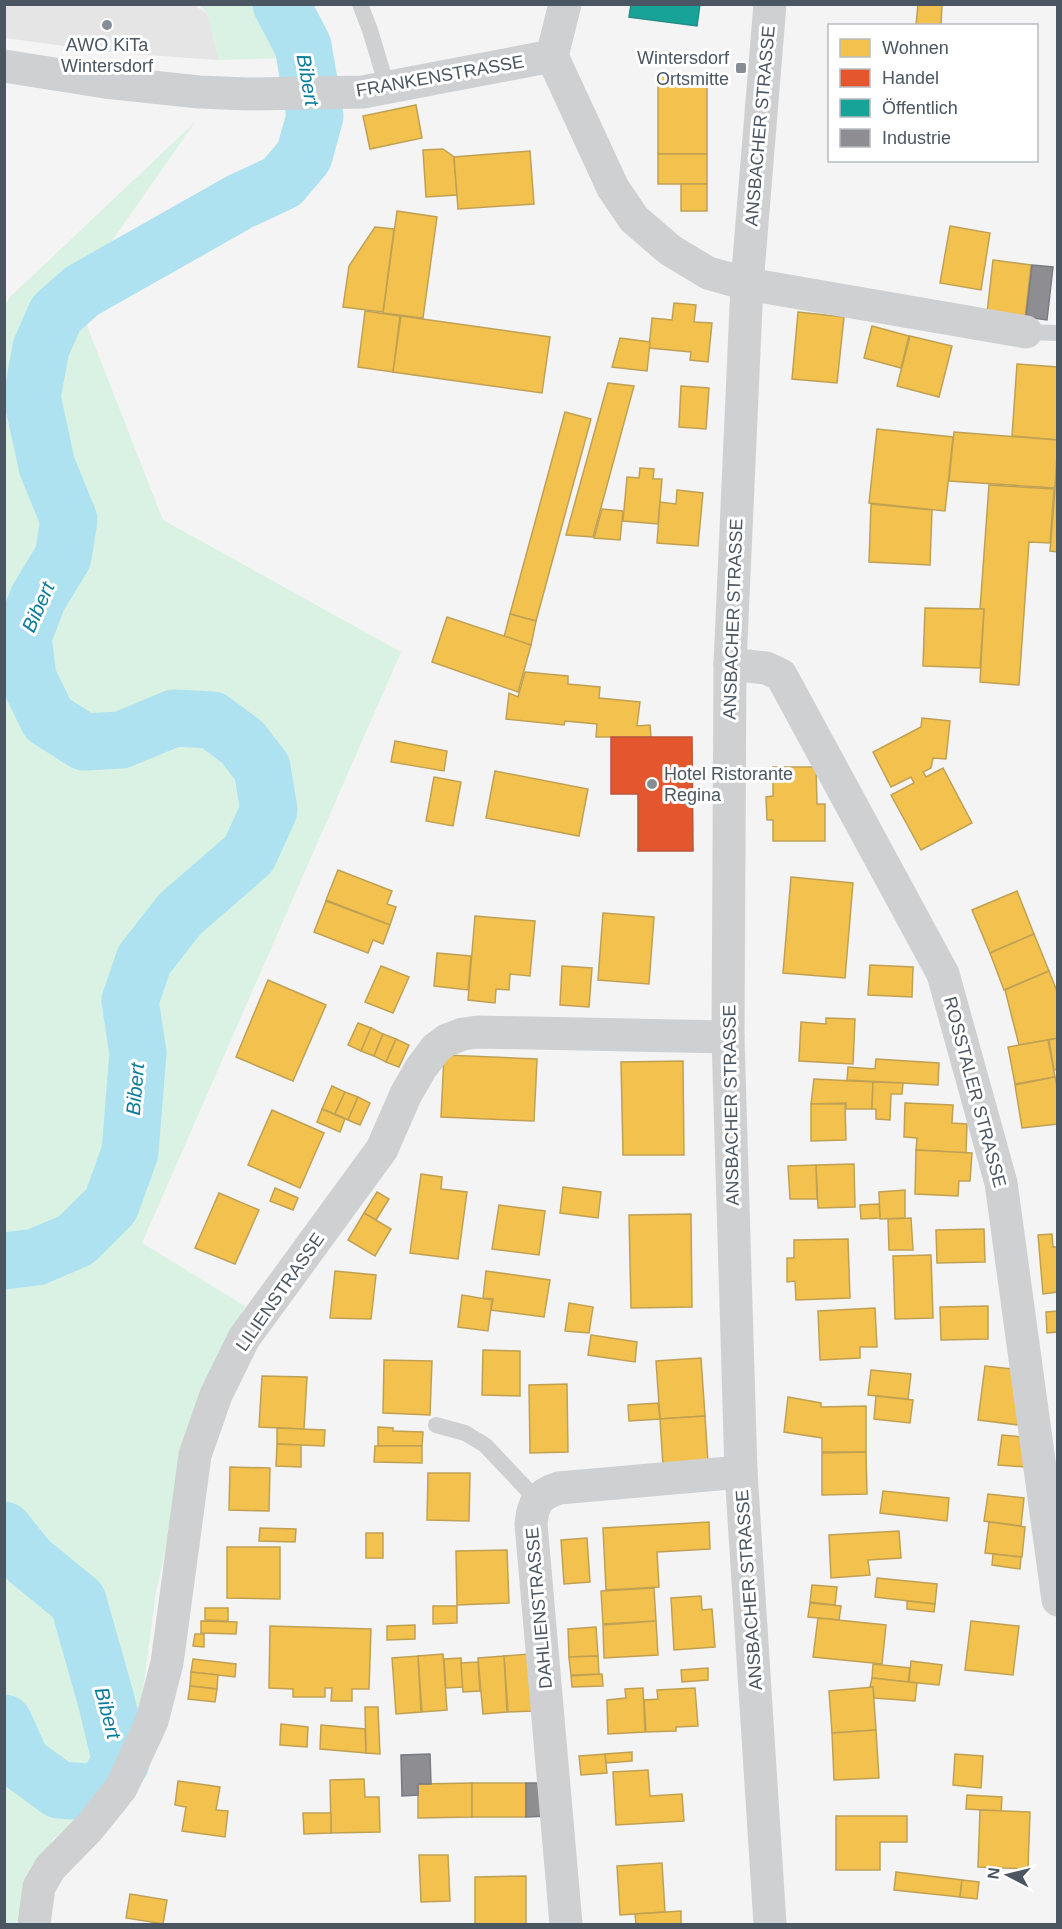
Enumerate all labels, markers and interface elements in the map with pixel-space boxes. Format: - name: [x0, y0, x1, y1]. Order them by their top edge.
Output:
- marker: AWO KiTa Wintersdorf: [100, 18, 114, 32]
- legend: [828, 24, 1038, 162]
- street label: ANSBACHER STRASSE: [741, 25, 779, 227]
- place label: AWO KiTa Wintersdorf: [61, 35, 154, 76]
- text: Wohnen: [882, 38, 949, 58]
- place label: Wintersdorf Ortsmitte: [637, 48, 730, 89]
- street label: FRANKENSTRASSE: [355, 51, 525, 101]
- water label: Bibert: [293, 52, 324, 109]
- marker: Wintersdorf Ortsmitte: [734, 61, 748, 75]
- text: Handel: [882, 68, 939, 88]
- text: Öffentlich: [882, 98, 958, 118]
- text: Industrie: [882, 128, 951, 148]
- street label: ANSBACHER STRASSE: [719, 518, 747, 720]
- water label: Bibert: [17, 577, 59, 635]
- place label: Hotel Ristorante Regina: [664, 764, 793, 805]
- marker: Hotel Ristorante Regina: [645, 777, 659, 791]
- street label: ROSSTALER STRASSE: [940, 994, 1010, 1190]
- street label: ANSBACHER STRASSE: [719, 1004, 743, 1206]
- water label: Bibert: [122, 1061, 148, 1116]
- street label: LILIENSTRASSE: [232, 1229, 328, 1355]
- street label: ANSBACHER STRASSE: [732, 1489, 766, 1691]
- street label: DAHLIENSTRASSE: [522, 1526, 556, 1690]
- water label: Bibert: [91, 1685, 126, 1742]
- north arrow: [978, 1845, 1038, 1905]
- text: N: [984, 1866, 1003, 1880]

